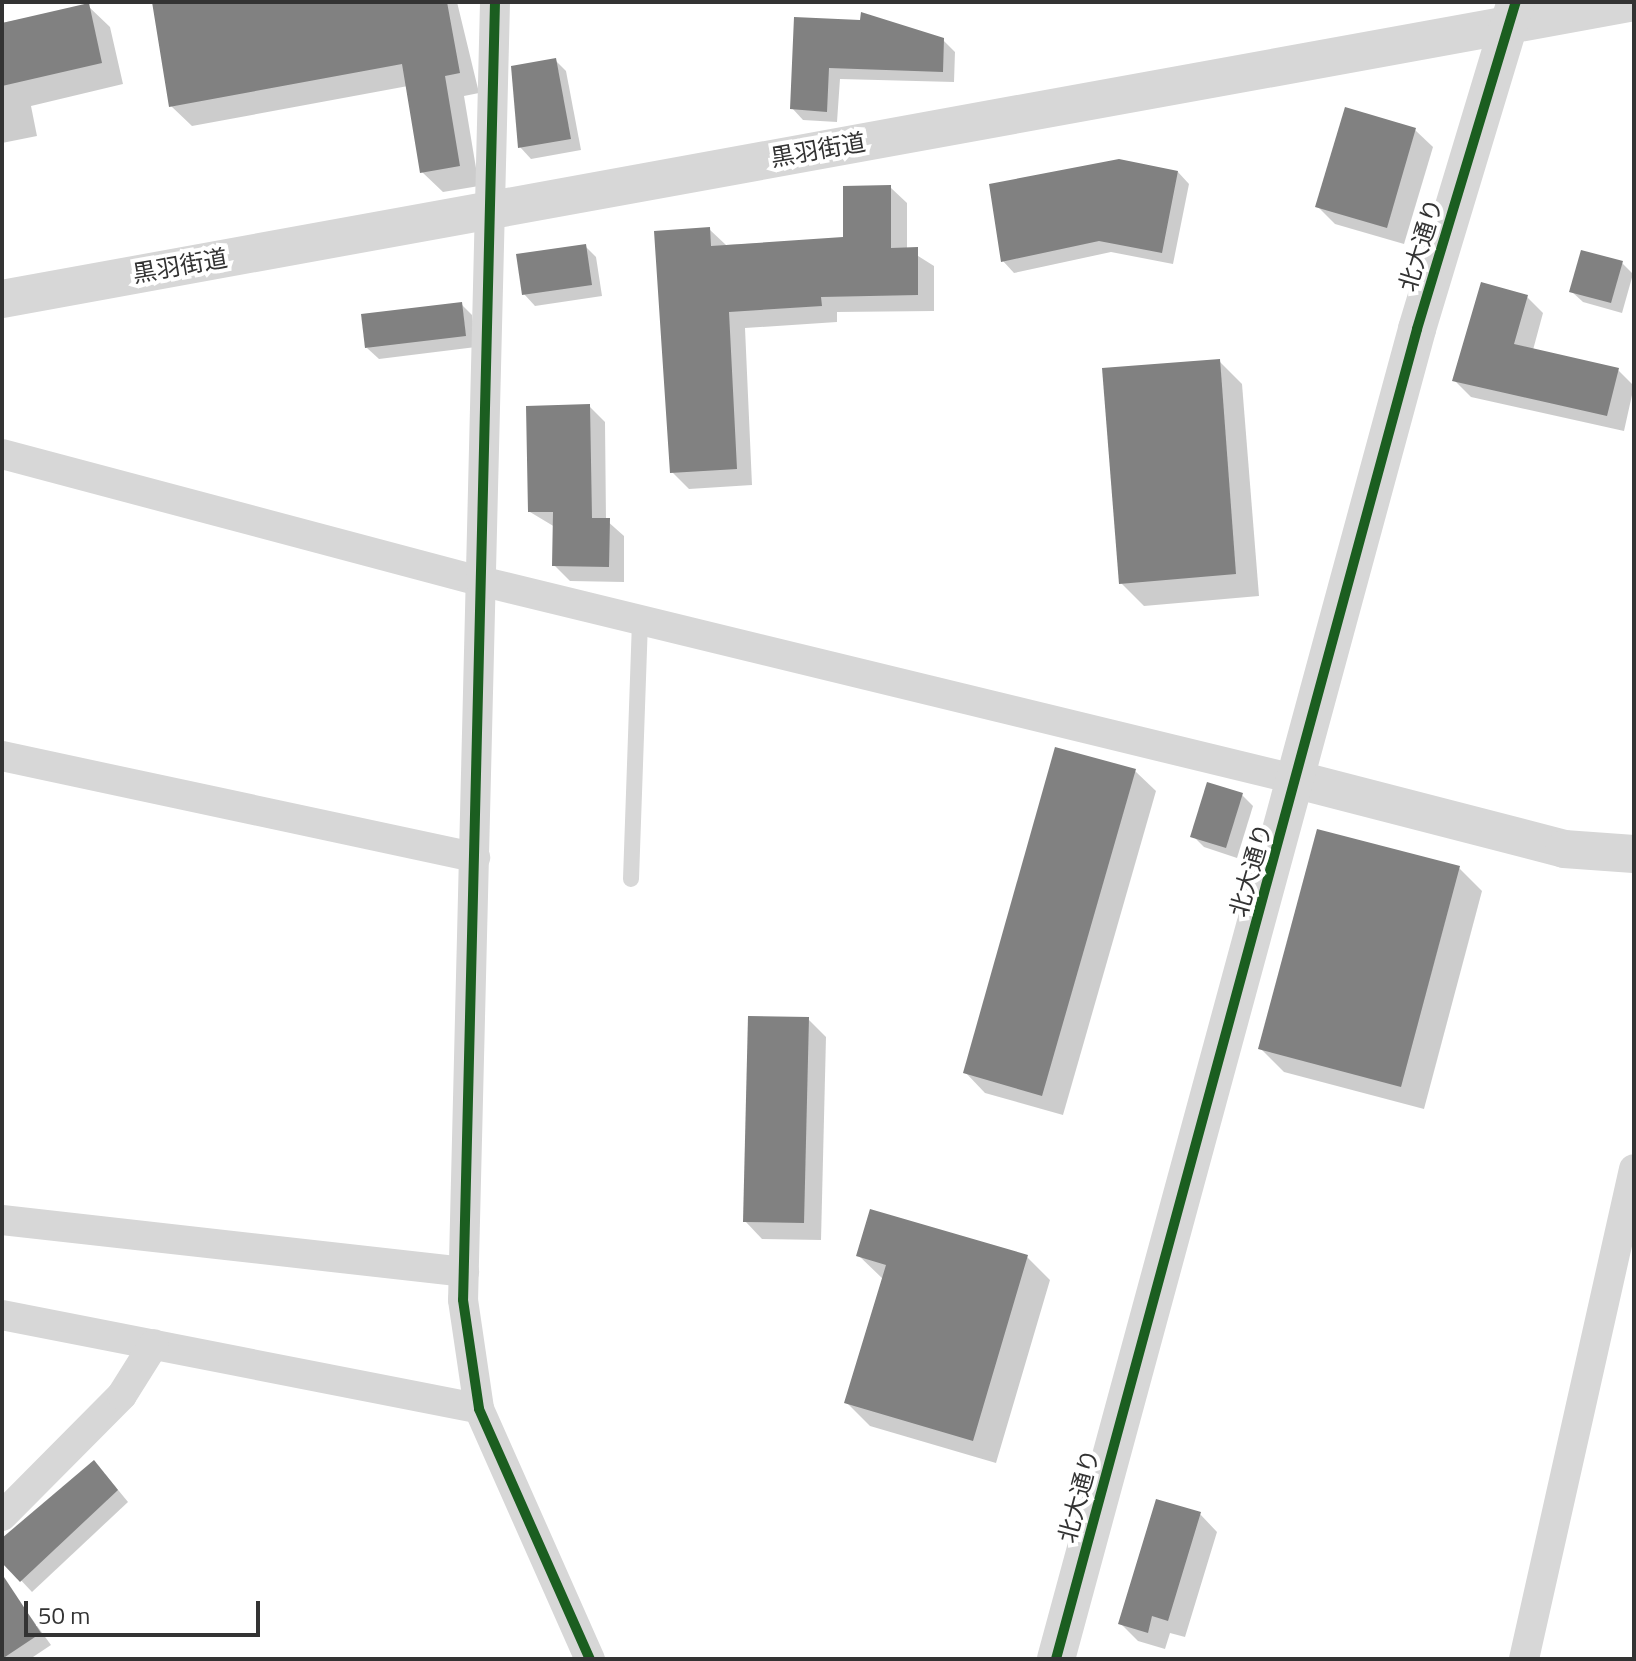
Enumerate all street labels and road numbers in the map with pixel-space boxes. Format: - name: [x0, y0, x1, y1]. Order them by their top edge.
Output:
- street label: 黒羽街道: [768, 127, 868, 173]
- street label: 北大通り: [1393, 195, 1449, 295]
- street label: 黒羽街道: [130, 243, 230, 289]
- street label: 北大通り: [1224, 820, 1278, 920]
- street label: 北大通り: [1053, 1446, 1105, 1546]

